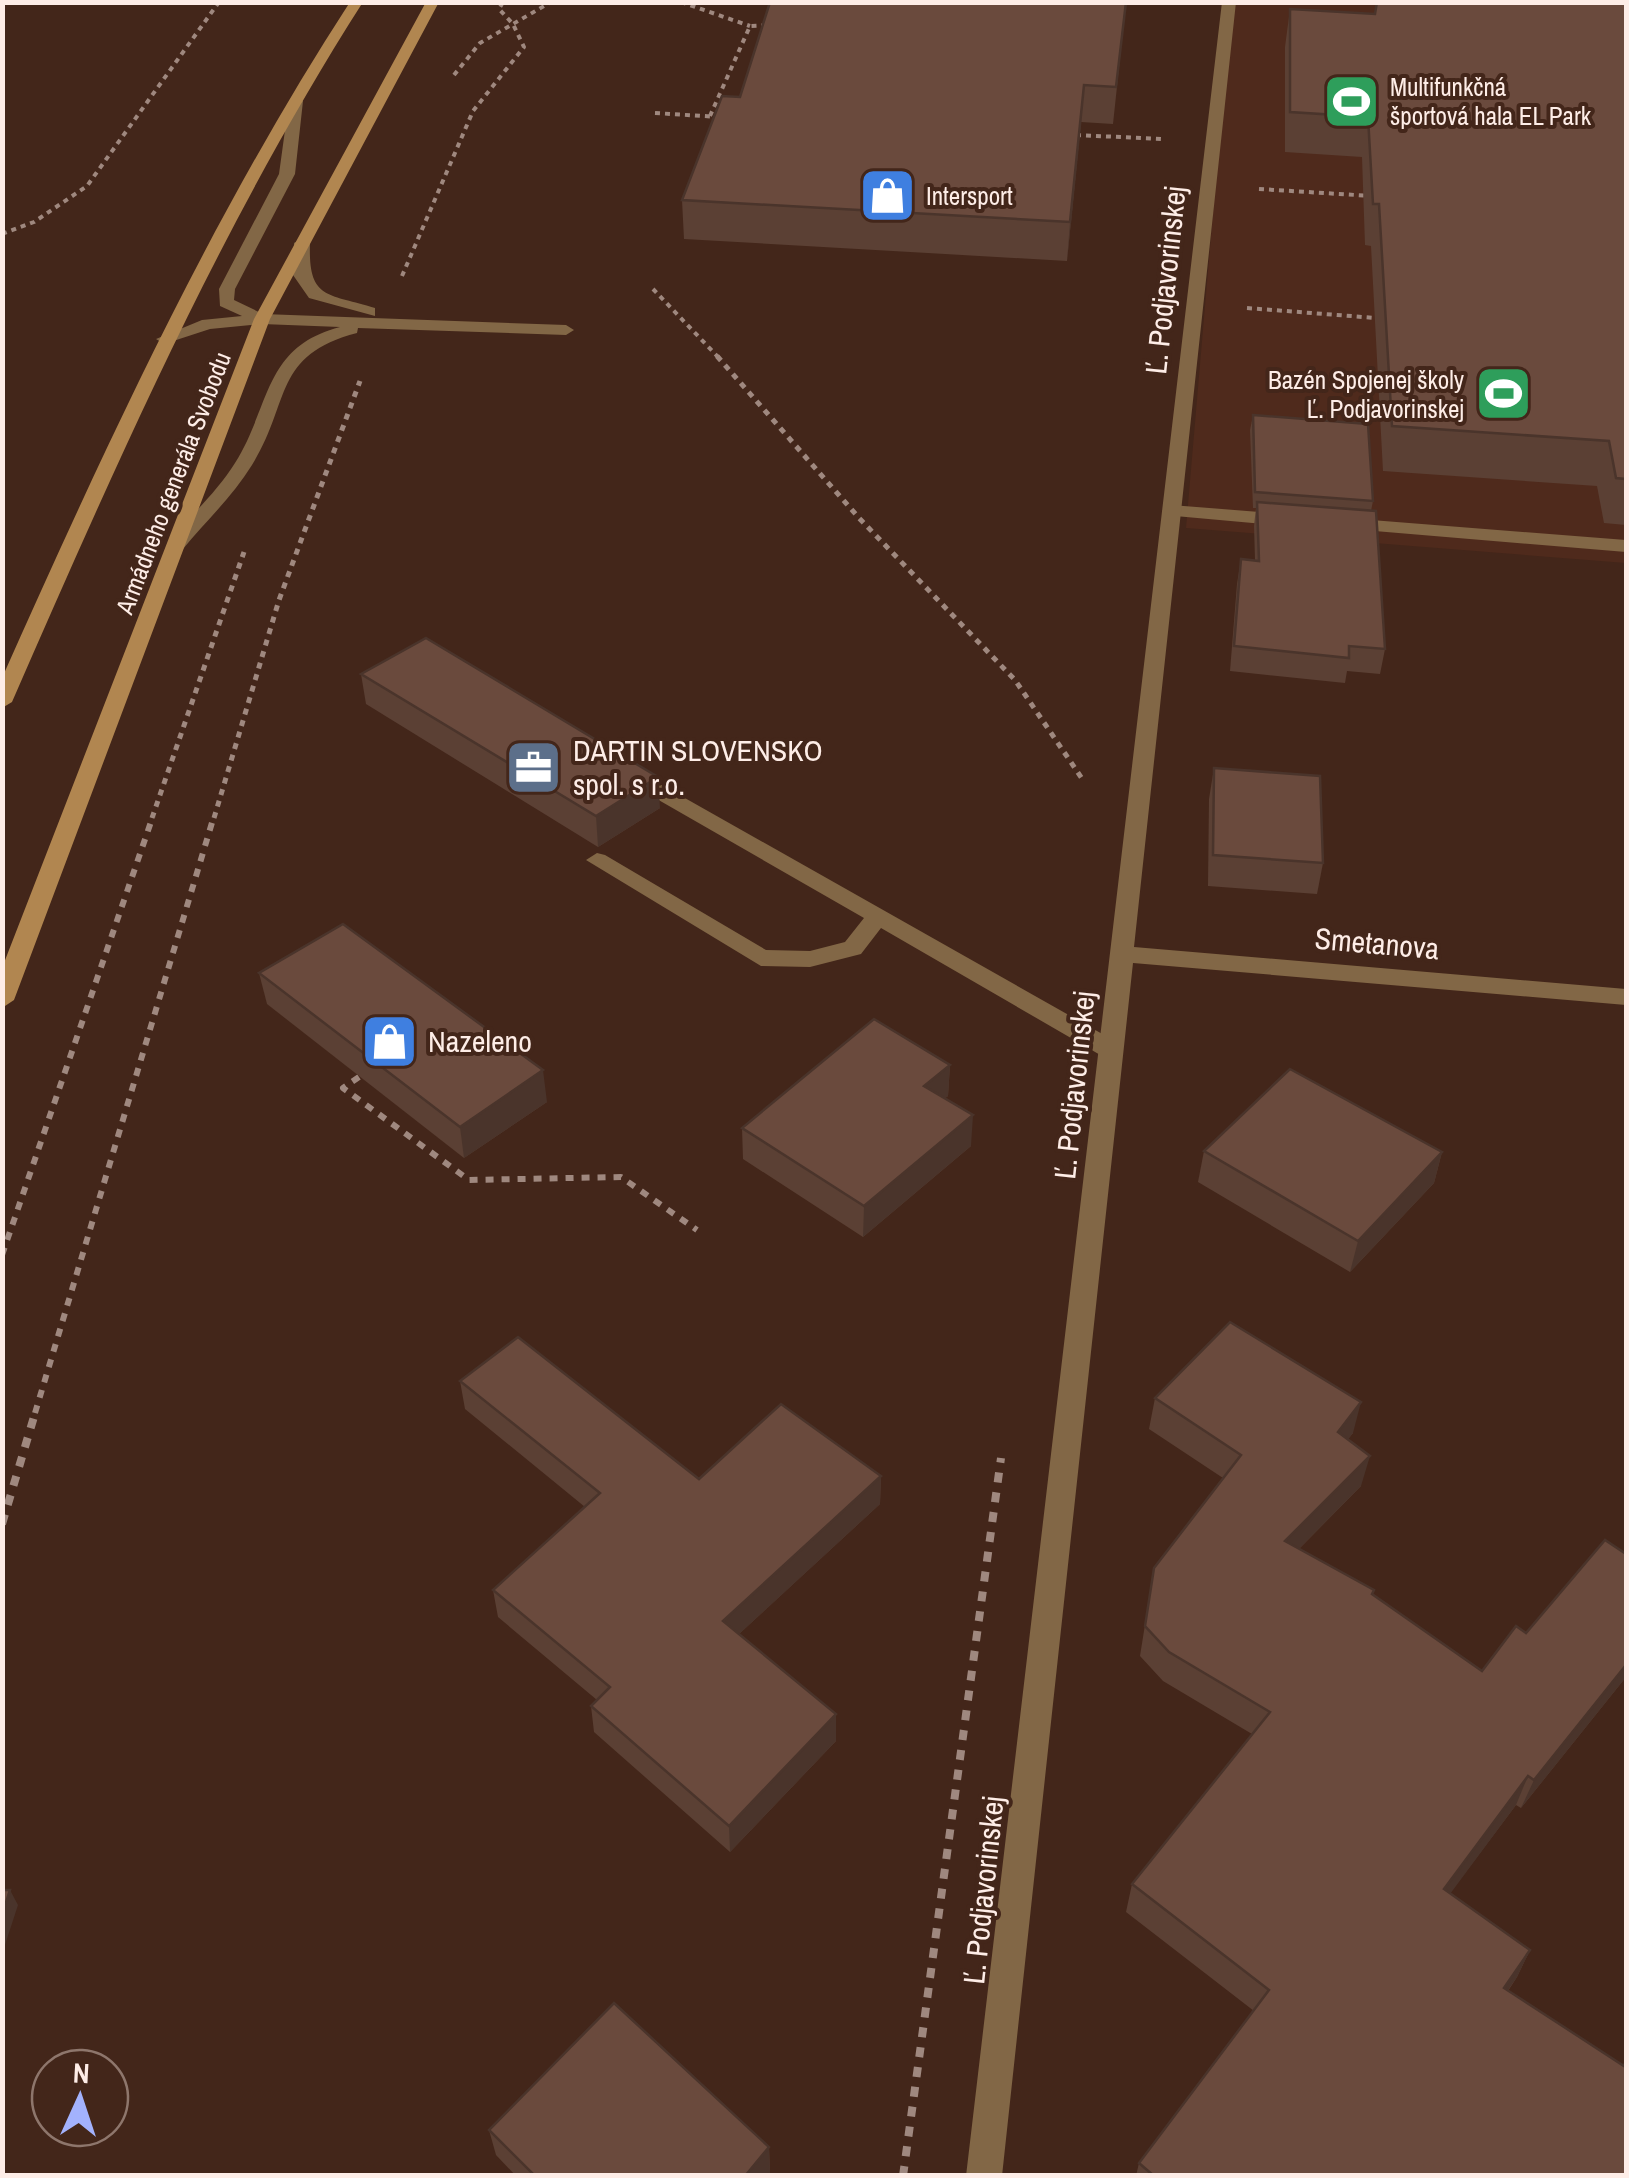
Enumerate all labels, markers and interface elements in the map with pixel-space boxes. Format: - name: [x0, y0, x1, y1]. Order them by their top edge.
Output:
- place label: Multifunkčná športová hala EL Park: [1390, 70, 1592, 133]
- sports icon: Multifunkčná športová hala EL Park: [1321, 71, 1381, 131]
- shop icon: Intersport: [857, 166, 917, 226]
- place label: Intersport: [926, 179, 1013, 213]
- street label: Ľ. Podjavorinskej: [1135, 184, 1195, 376]
- street label: Armádneho generála Svobodu: [107, 347, 239, 620]
- place label: Bazén Spojenej školy Ľ. Podjavorinskej: [1268, 363, 1465, 426]
- sports icon: Bazén Spojenej školy Ľ. Podjavorinskej: [1473, 364, 1533, 424]
- place label: DARTIN SLOVENSKO spol. s r.o.: [573, 730, 823, 804]
- office icon: DARTIN SLOVENSKO spol. s r.o.: [504, 737, 564, 797]
- street label: Smetanova: [1313, 918, 1441, 968]
- street label: Ľ. Podjavorinskej: [1044, 989, 1104, 1181]
- shop icon: Nazeleno: [359, 1011, 419, 1071]
- place label: Nazeleno: [428, 1021, 532, 1061]
- street label: Ľ. Podjavorinskej: [953, 1794, 1013, 1986]
- north arrow: [30, 2048, 130, 2148]
- text: N: [72, 2054, 91, 2092]

